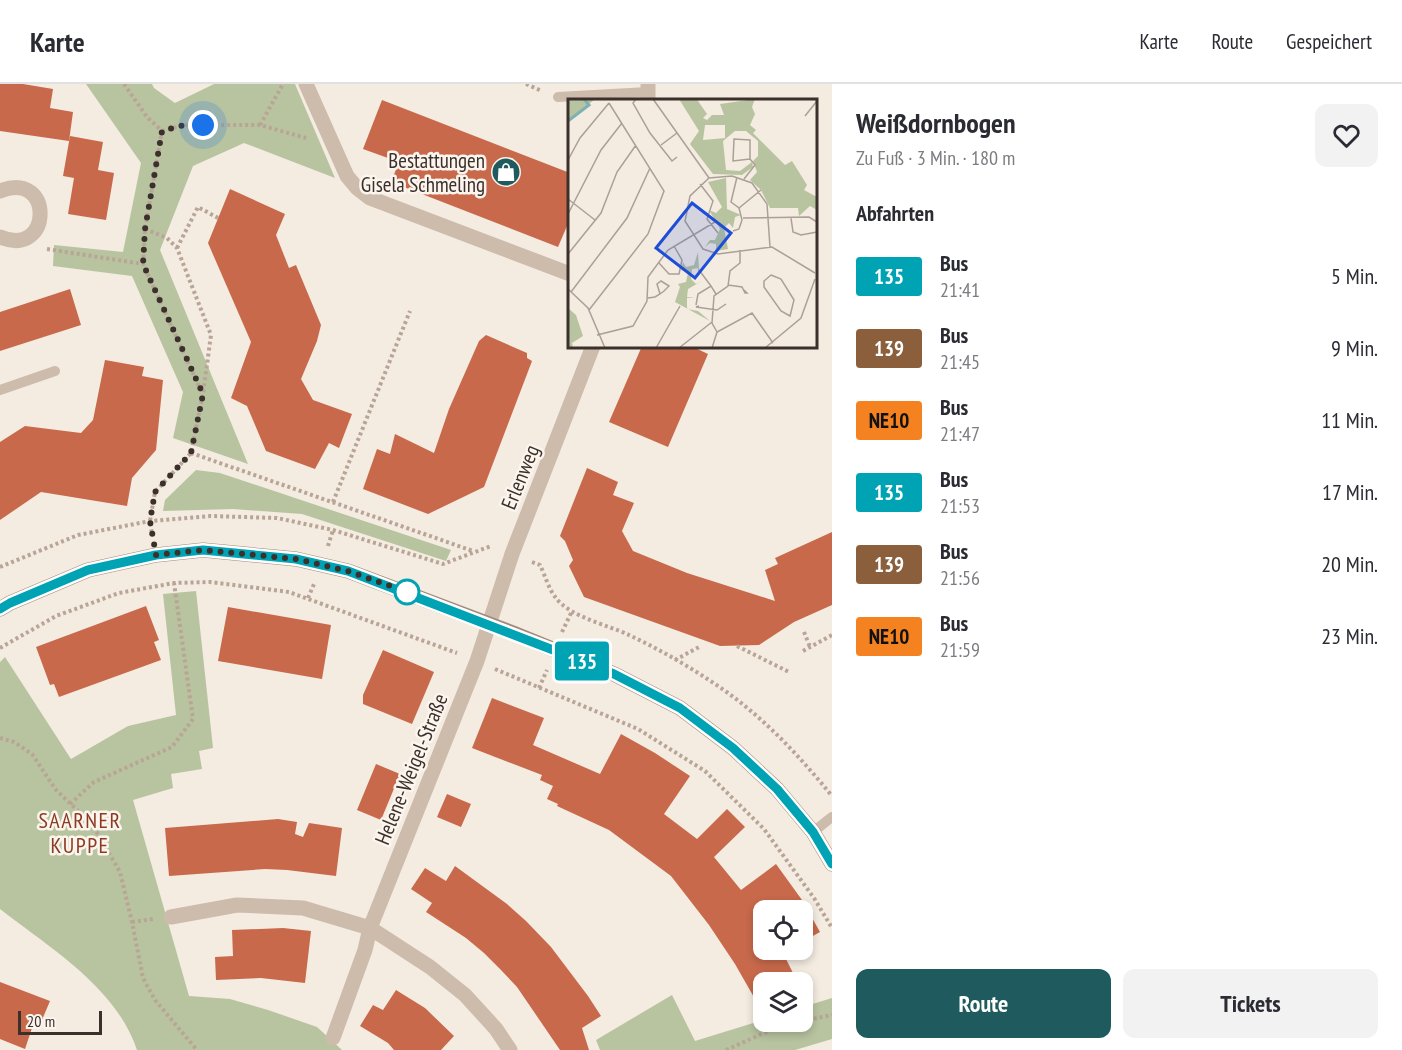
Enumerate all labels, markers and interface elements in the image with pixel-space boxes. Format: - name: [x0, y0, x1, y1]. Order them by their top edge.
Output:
- text: Karte: [30, 23, 85, 60]
- text: Karte: [1140, 28, 1178, 55]
- text: Route: [1211, 28, 1253, 55]
- text: Gespeichert: [1286, 28, 1372, 55]
- inset map: [568, 99, 817, 348]
- text: Weißdornbogen: [856, 104, 1016, 141]
- button: heart: [1315, 104, 1378, 167]
- your location: [188, 110, 218, 140]
- text: Zu Fuß · 3 Min. · 180 m: [856, 145, 1015, 171]
- place label: Bestattungen Gisela Schmeling: [361, 147, 485, 198]
- shop icon: Bestattungen Gisela Schmeling: [490, 156, 522, 188]
- text: Abfahrten: [856, 199, 934, 227]
- text: Bus: [940, 249, 968, 277]
- text: 5 Min.: [1331, 262, 1378, 290]
- text: 135: [874, 263, 904, 290]
- text: 21:41: [940, 277, 980, 303]
- text: Bus: [940, 321, 968, 349]
- text: 9 Min.: [1331, 334, 1378, 362]
- text: 139: [874, 335, 904, 362]
- text: 21:45: [940, 349, 980, 375]
- text: Bus: [940, 393, 968, 421]
- text: 11 Min.: [1321, 406, 1378, 434]
- text: NE10: [869, 407, 909, 434]
- text: 21:47: [940, 421, 980, 447]
- street label: Erlenweg: [495, 441, 545, 513]
- text: Bus: [940, 465, 968, 493]
- text: 17 Min.: [1322, 478, 1378, 506]
- text: 135: [874, 479, 904, 506]
- text: 21:53: [940, 493, 980, 519]
- text: Bus: [940, 537, 968, 565]
- text: 20 Min.: [1321, 550, 1378, 578]
- text: 139: [874, 551, 904, 578]
- text: 21:56: [940, 565, 980, 591]
- unlabelled marker: [394, 579, 420, 605]
- text: Bus: [940, 609, 968, 637]
- text: 23 Min.: [1321, 622, 1378, 650]
- text: NE10: [869, 623, 909, 650]
- text: 21:59: [940, 637, 980, 663]
- line badge: 135: [548, 642, 616, 680]
- text: 135: [567, 648, 597, 675]
- street label: Helene-Weigel-Straße: [368, 690, 454, 848]
- district label: SAARNER KUPPE: [38, 806, 122, 859]
- map controls: [753, 900, 813, 1032]
- button: locate: [753, 900, 813, 960]
- button: Route: [856, 969, 1111, 1038]
- button: Tickets: [1123, 969, 1378, 1038]
- button: layers: [753, 972, 813, 1032]
- scale bar: [18, 1008, 102, 1036]
- text: 20 m: [27, 1011, 55, 1031]

